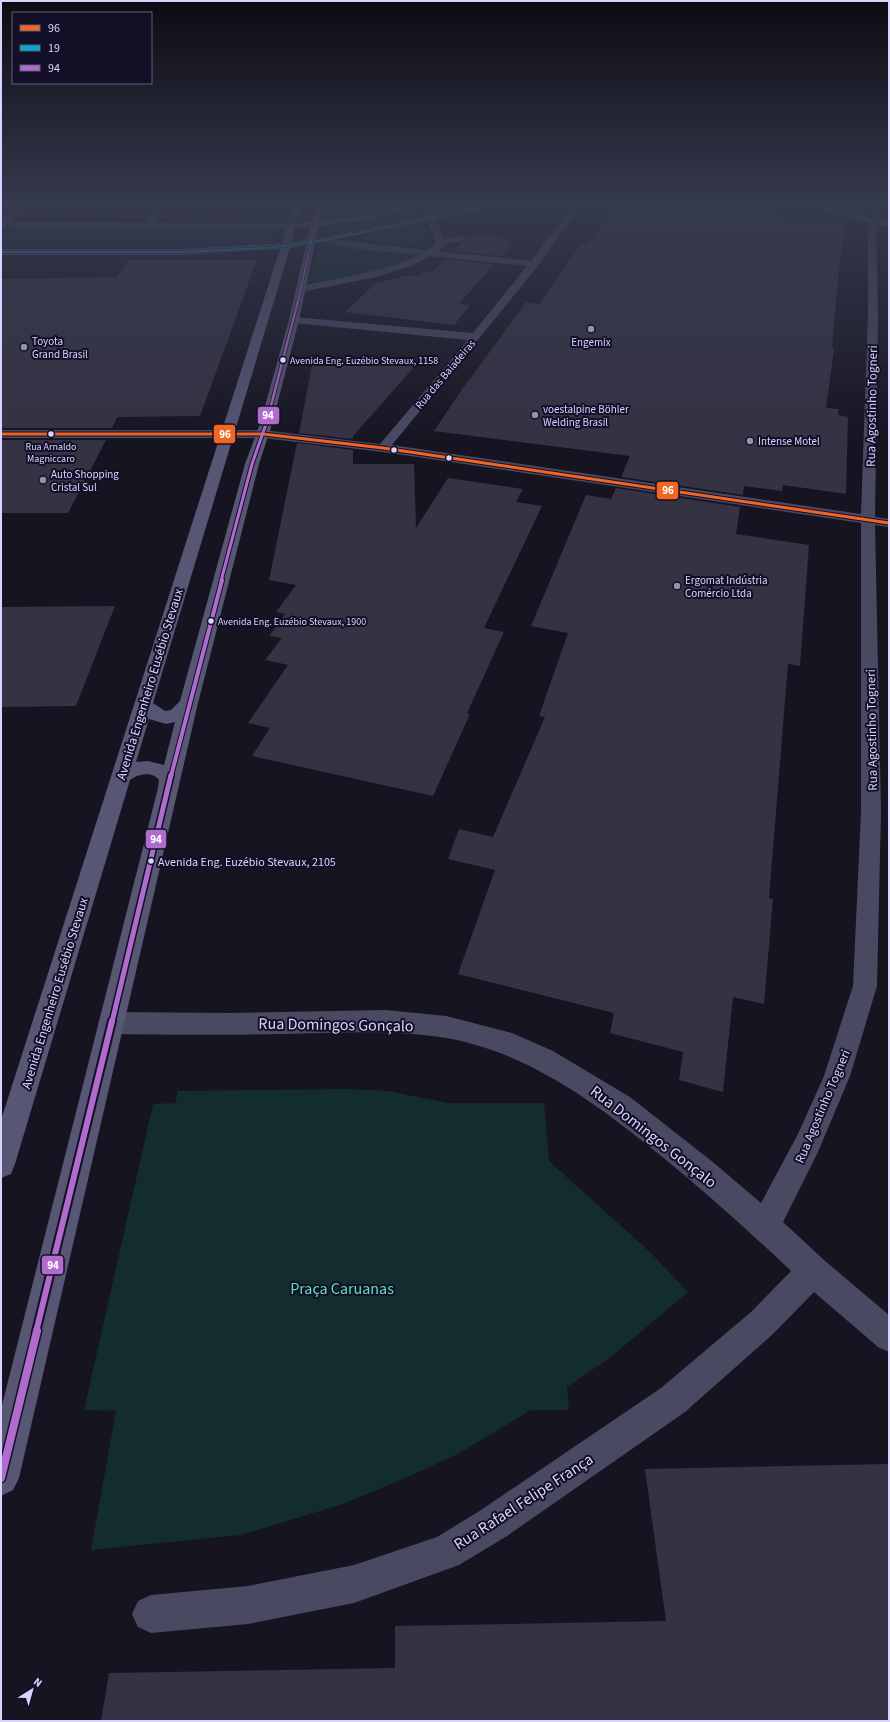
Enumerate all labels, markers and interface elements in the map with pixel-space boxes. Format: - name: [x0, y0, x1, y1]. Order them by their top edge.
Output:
- legend: [12, 12, 152, 84]
- text: 96: [48, 20, 60, 37]
- text: 19: [48, 40, 60, 57]
- text: 94: [48, 60, 60, 77]
- marker: Engemix: [586, 324, 596, 334]
- place label: Toyota Grand Brasil: [32, 334, 88, 362]
- place label: Engemix: [571, 335, 611, 350]
- street label: Rua das Baiadeiras: [412, 336, 479, 412]
- marker: Toyota Grand Brasil: [19, 342, 29, 352]
- street label: Rua Agostinho Togneri: [862, 345, 882, 467]
- place label: Avenida Eng. Euzébio Stevaux, 1158: [290, 354, 438, 368]
- marker: Avenida Eng. Euzébio Stevaux, 1158: [278, 355, 288, 365]
- place label: voestalpine Böhler Welding Brasil: [543, 402, 629, 430]
- line badge: 94: [257, 406, 280, 425]
- text: 94: [262, 408, 274, 423]
- marker: voestalpine Böhler Welding Brasil: [530, 410, 540, 420]
- line badge: 96: [213, 424, 236, 444]
- text: 96: [219, 427, 231, 442]
- marker: Rua Arnaldo Magniccaro: [46, 429, 56, 439]
- place label: Intense Motel: [758, 434, 820, 449]
- marker: Intense Motel: [745, 436, 755, 446]
- place label: Rua Arnaldo Magniccaro: [25, 440, 77, 466]
- unlabelled marker: [389, 445, 399, 455]
- unlabelled marker: [444, 453, 454, 463]
- place label: Auto Shopping Cristal Sul: [51, 467, 119, 495]
- marker: Auto Shopping Cristal Sul: [38, 475, 48, 485]
- line badge: 96: [656, 481, 679, 500]
- text: 96: [662, 483, 674, 498]
- place label: Ergomat Indústria Comércio Ltda: [685, 573, 767, 601]
- marker: Ergomat Indústria Comércio Ltda: [672, 581, 682, 591]
- street label: Avenida Engenheiro Eusébio Stevaux: [112, 586, 188, 782]
- place label: Avenida Eng. Euzébio Stevaux, 1900: [218, 615, 366, 629]
- marker: Avenida Eng. Euzébio Stevaux, 1900: [206, 616, 216, 626]
- street label: Rua Agostinho Togneri: [862, 669, 882, 791]
- line badge: 94: [145, 829, 167, 849]
- text: 94: [150, 832, 162, 847]
- place label: Avenida Eng. Euzébio Stevaux, 2105: [158, 854, 336, 871]
- marker: Avenida Eng. Euzébio Stevaux, 2105: [146, 856, 156, 866]
- street label: Avenida Engenheiro Eusébio Stevaux: [17, 895, 93, 1091]
- street label: Rua Domingos Gonçalo: [258, 1013, 414, 1037]
- street label: Rua Agostinho Togneri: [791, 1047, 855, 1166]
- street label: Rua Domingos Gonçalo: [585, 1080, 721, 1193]
- line badge: 94: [41, 1255, 64, 1275]
- text: 94: [47, 1258, 59, 1273]
- park label: Praça Caruanas: [290, 1278, 394, 1300]
- street label: Rua Rafael Felipe França: [450, 1448, 598, 1555]
- north arrow: [12, 1670, 52, 1710]
- text: N: [30, 1674, 45, 1691]

